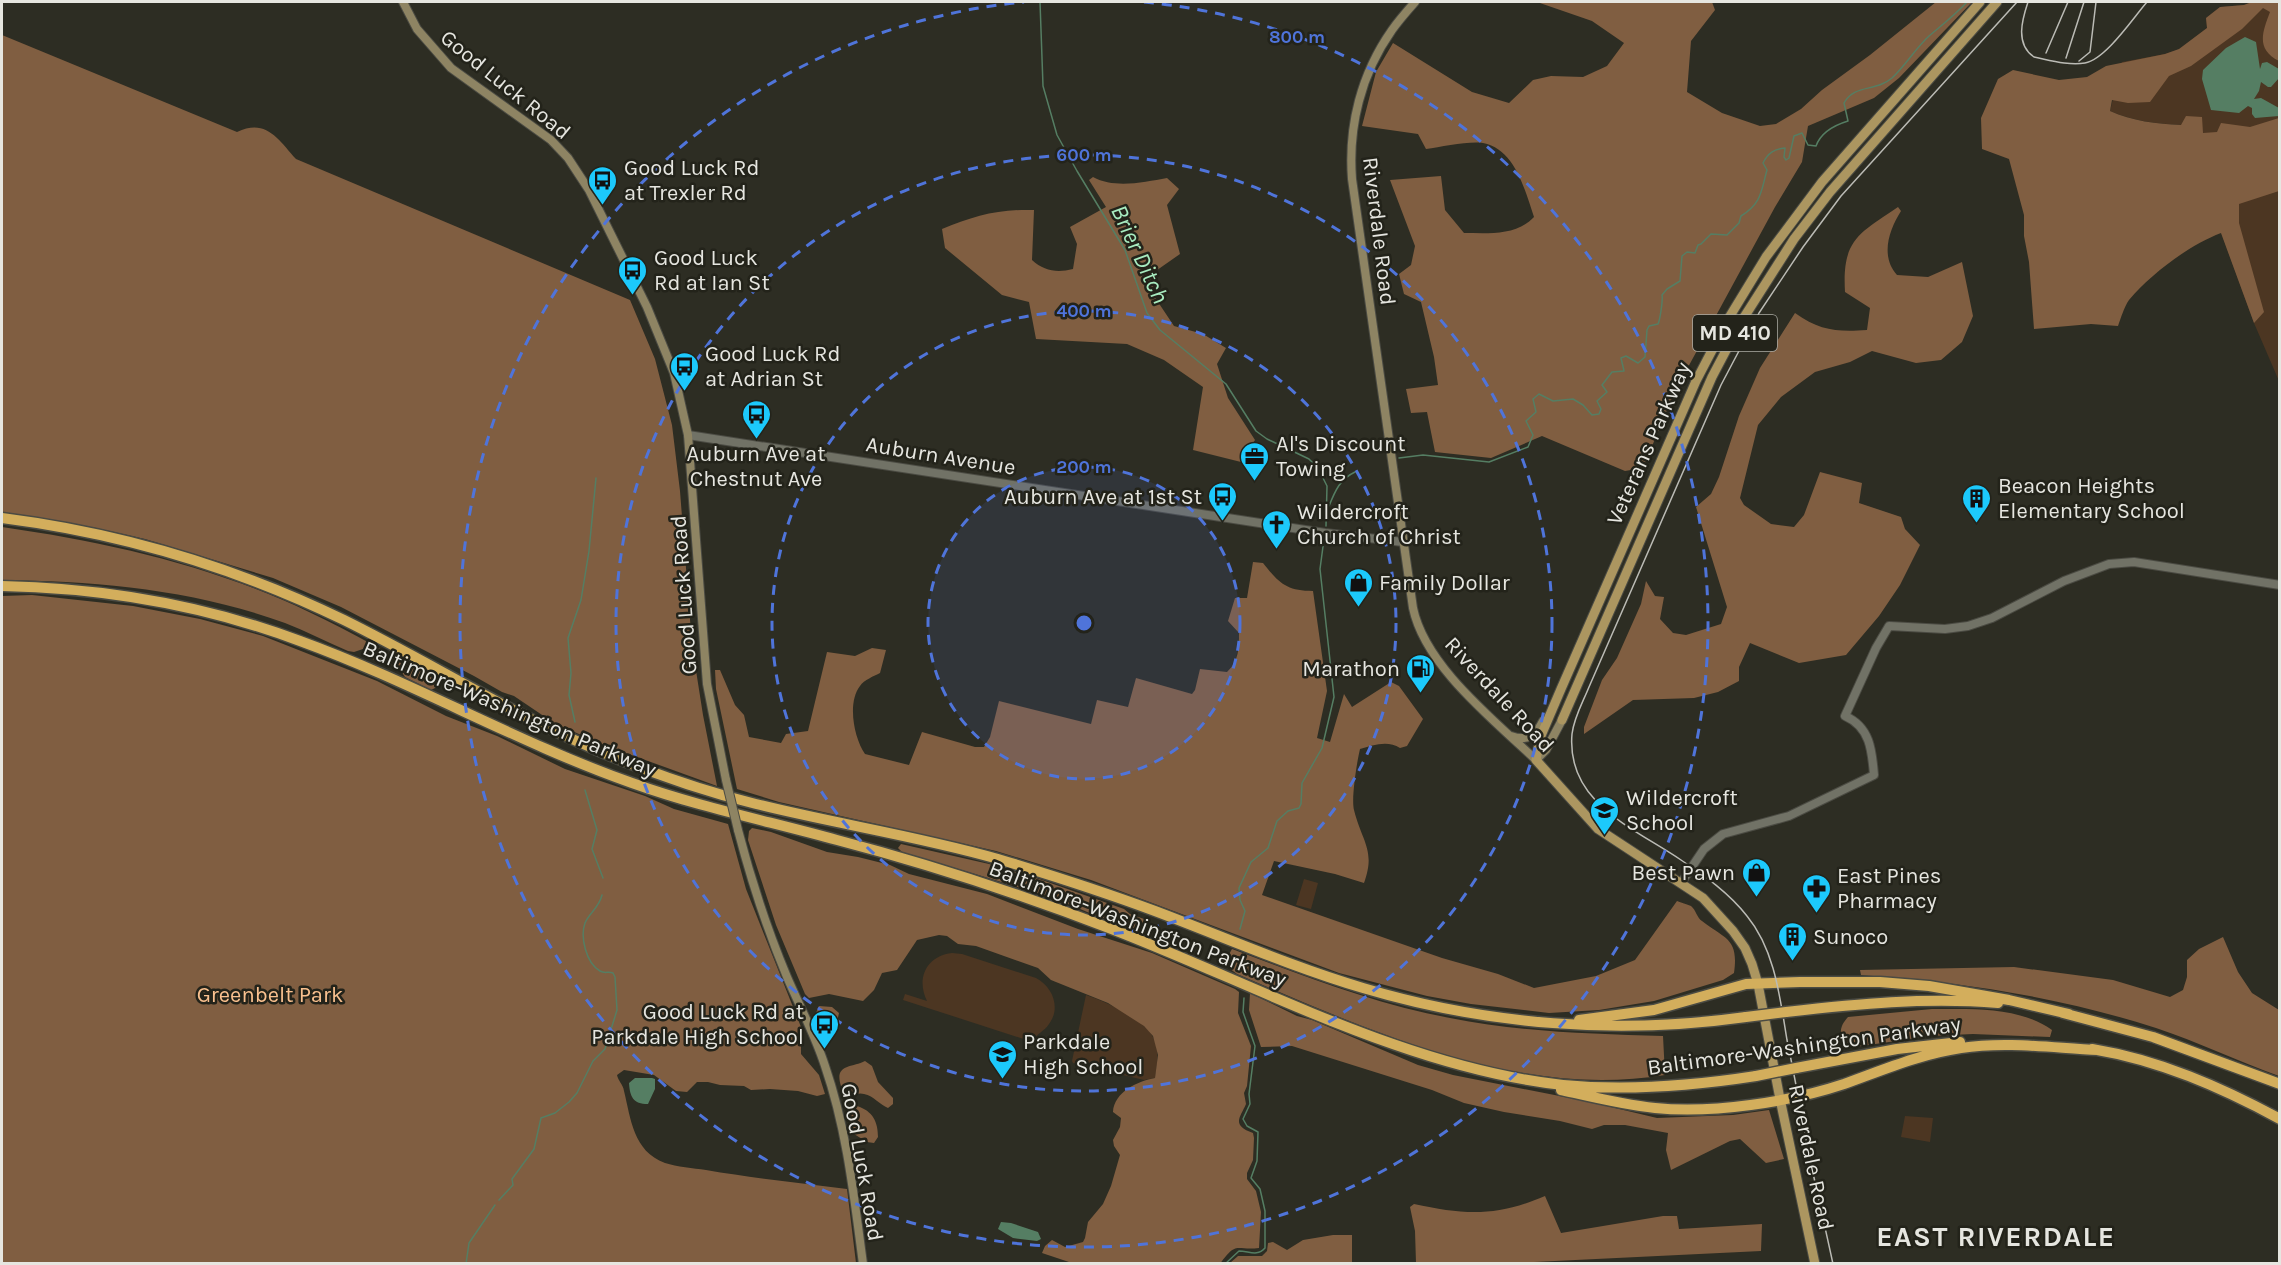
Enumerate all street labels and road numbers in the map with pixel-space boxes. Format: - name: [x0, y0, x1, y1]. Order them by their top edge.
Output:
- street label: Good Luck Road: [435, 24, 576, 145]
- street label: Riverdale Road: [1357, 156, 1401, 307]
- road number: MD 410: [1693, 315, 1777, 351]
- street label: Veterans Parkway: [1601, 358, 1696, 529]
- street label: Auburn Avenue: [864, 431, 1018, 481]
- street label: Good Luck Road: [665, 514, 703, 675]
- street label: Riverdale Road: [1439, 631, 1560, 758]
- street label: Baltimore-Washington Parkway: [359, 635, 660, 783]
- street label: Baltimore-Washington Parkway: [985, 855, 1290, 993]
- street label: Baltimore-Washington Parkway: [1646, 1011, 1962, 1081]
- street label: Good Luck Road: [835, 1081, 889, 1243]
- street label: Riverdale Road: [1783, 1082, 1839, 1233]

